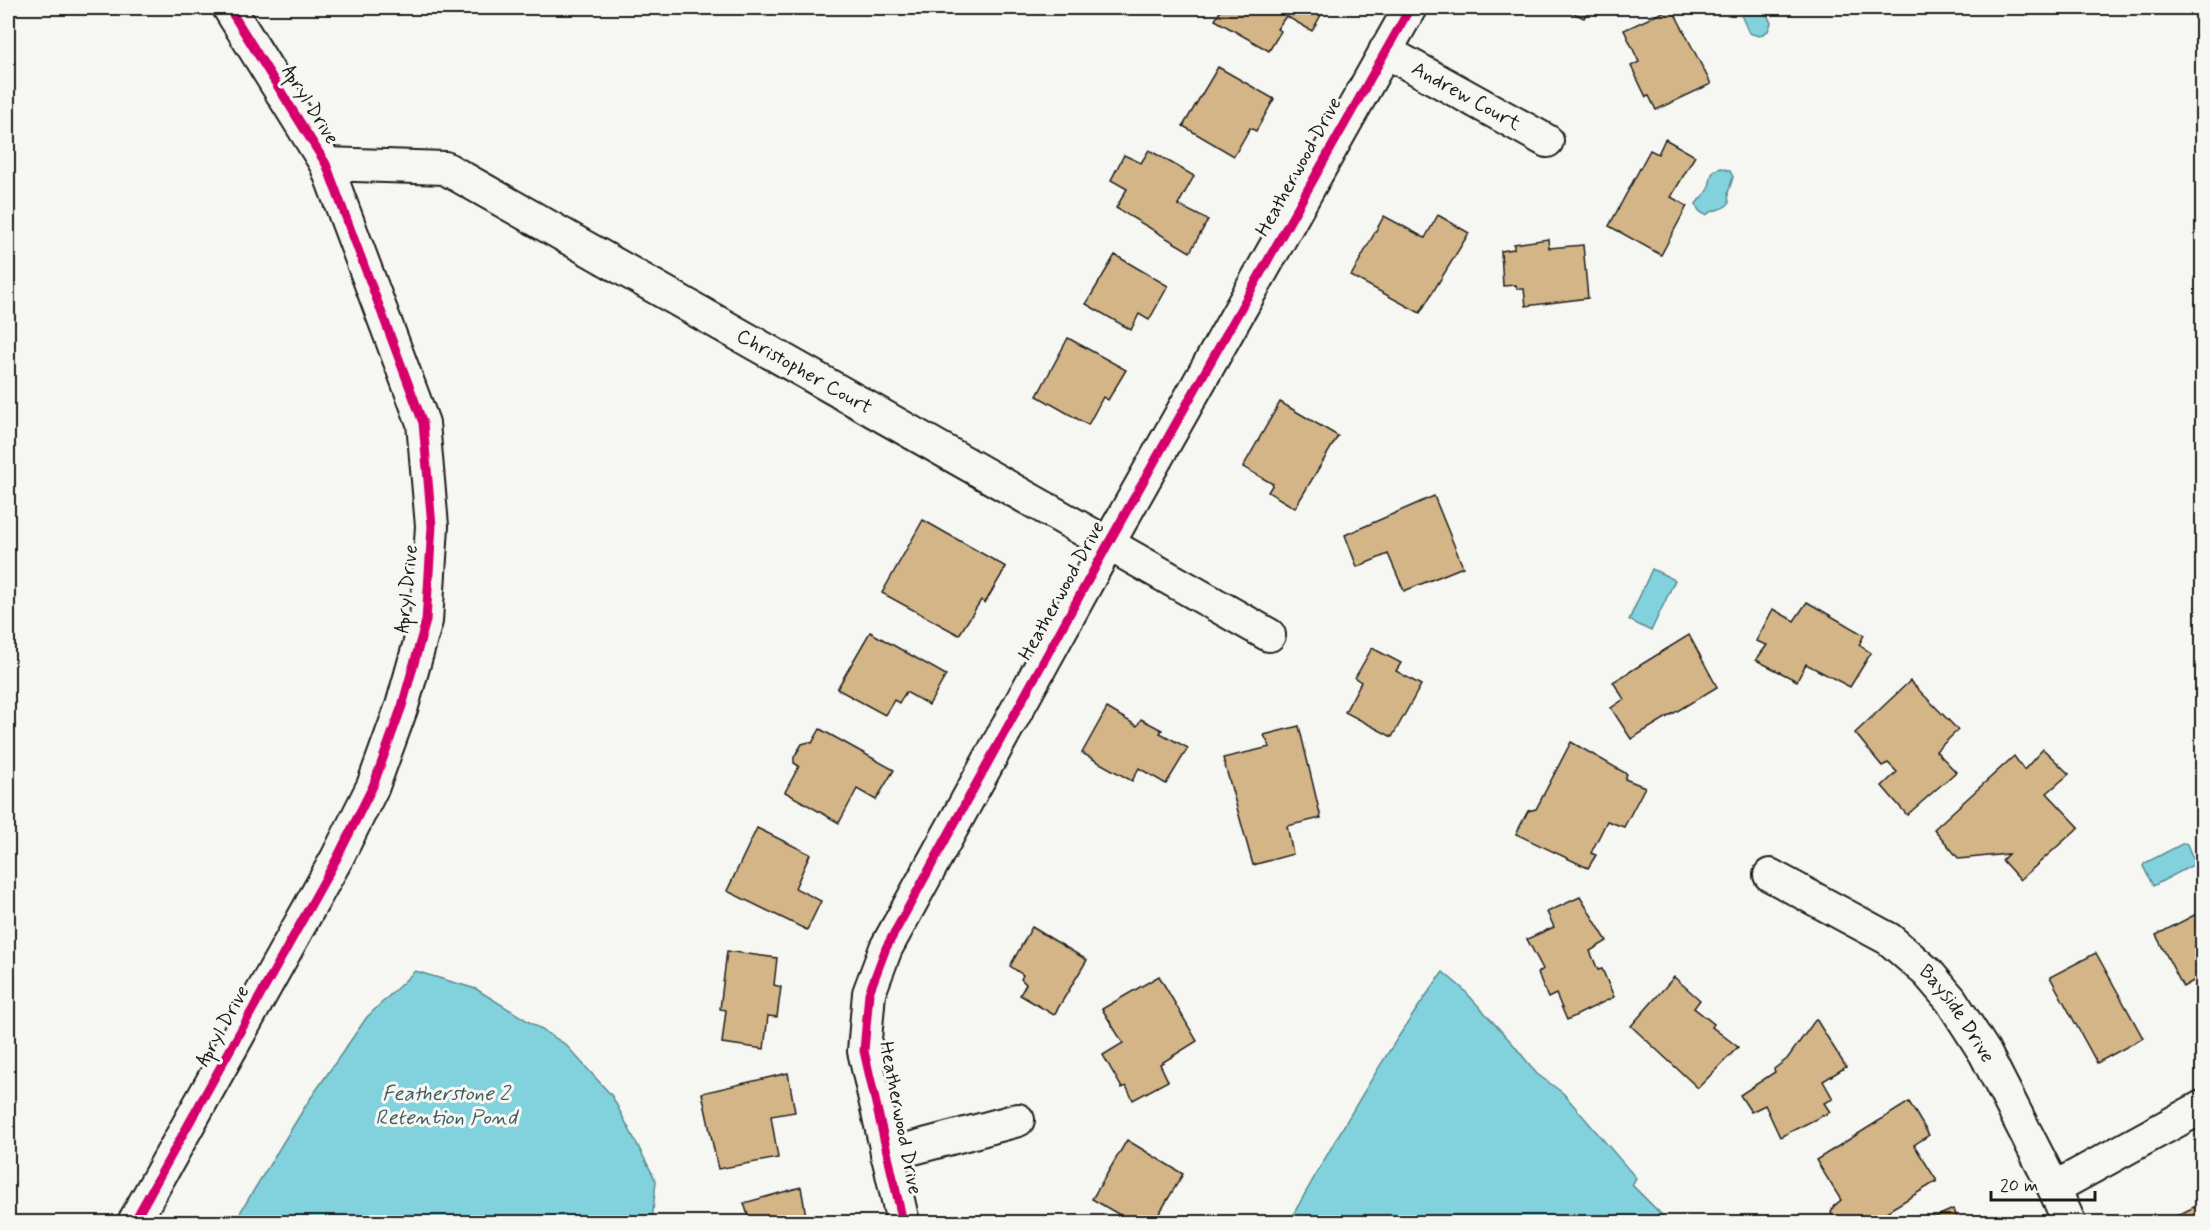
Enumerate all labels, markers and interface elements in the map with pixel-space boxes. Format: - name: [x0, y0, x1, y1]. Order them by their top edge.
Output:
- street label: Andrew Court: [1407, 55, 1526, 137]
- street label: Apryl Drive: [274, 60, 345, 150]
- street label: Heatherwood Drive: [1249, 92, 1349, 242]
- street label: Christopher Court: [731, 322, 877, 421]
- street label: Heatherwood Drive: [1012, 516, 1112, 666]
- street label: Apryl Drive: [389, 543, 426, 635]
- street label: Bayside Drive: [1914, 958, 2001, 1067]
- street label: Apryl Drive: [190, 981, 257, 1072]
- street label: Heatherwood Drive: [872, 1039, 928, 1197]
- water label: Featherstone 2 Retention Pond: [375, 1080, 519, 1132]
- scale bar: [1991, 1164, 2094, 1202]
- text: 20 m: [2000, 1174, 2038, 1198]

